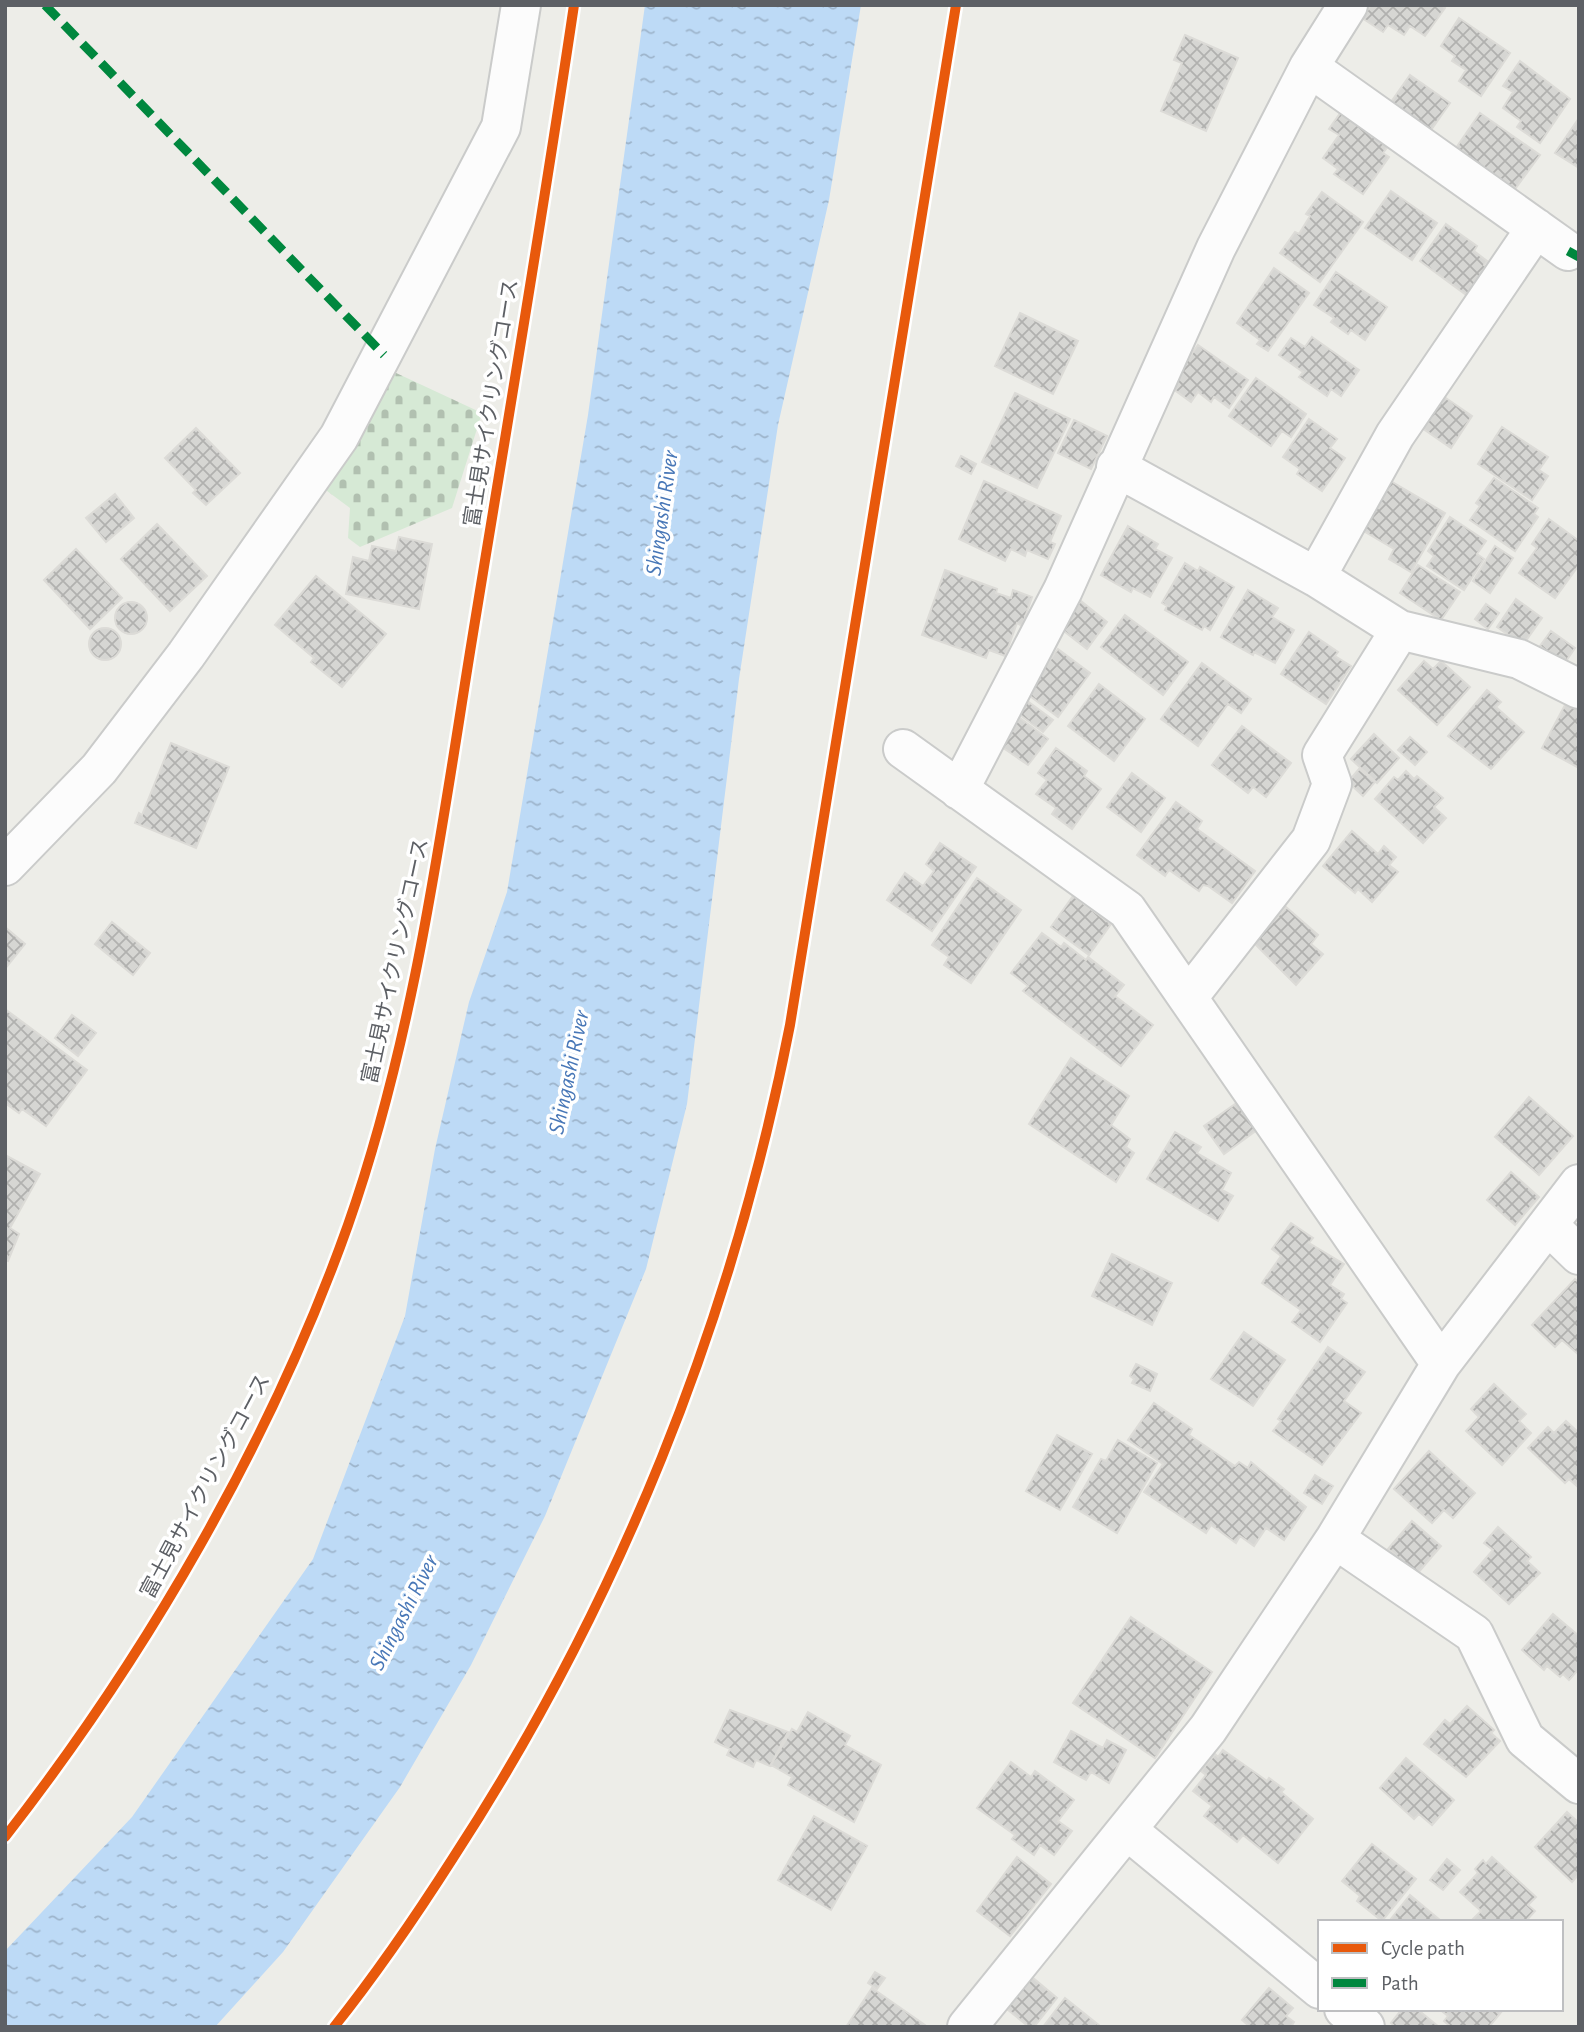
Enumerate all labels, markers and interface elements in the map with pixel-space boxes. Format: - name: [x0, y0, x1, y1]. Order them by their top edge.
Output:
- street label: 富士見サイクリングコース: [461, 278, 521, 528]
- water label: Shingashi River: [642, 449, 683, 577]
- street label: 富士見サイクリングコース: [358, 836, 432, 1086]
- water label: Shingashi River: [545, 1008, 594, 1136]
- street label: 富士見サイクリングコース: [136, 1370, 274, 1602]
- water label: Shingashi River: [366, 1551, 443, 1674]
- legend: [1318, 1920, 1563, 2011]
- text: Cycle path: [1381, 1938, 1465, 1959]
- text: Path: [1381, 1973, 1419, 1994]

